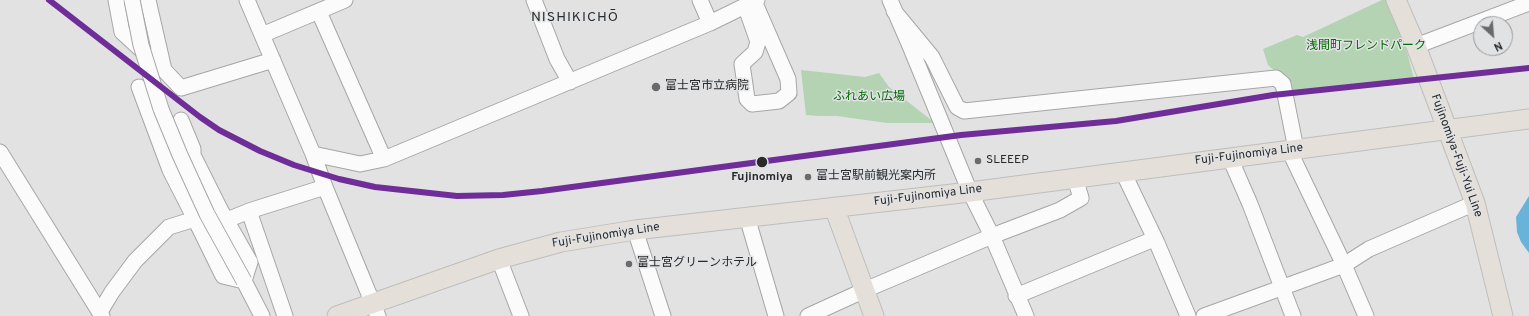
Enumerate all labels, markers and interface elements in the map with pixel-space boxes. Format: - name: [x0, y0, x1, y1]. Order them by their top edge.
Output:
- district label: NISHIKICHŌ: [531, 10, 619, 26]
- north arrow: [1473, 16, 1513, 56]
- text: N: [1491, 38, 1504, 54]
- park label: 浅間町フレンドパーク: [1306, 40, 1426, 54]
- place label: 富士宮市立病院: [665, 80, 749, 94]
- marker: 富士宮市立病院: [650, 81, 662, 93]
- park label: ふれあい広場: [833, 91, 905, 105]
- street label: Fujinomiya-Fuji-Yui Line: [1427, 93, 1485, 219]
- street label: Fuji-Fujinomiya Line: [1194, 141, 1304, 169]
- place label: SLEEEP: [986, 154, 1029, 168]
- marker: Fujinomiya: [755, 155, 769, 169]
- marker: SLEEEP: [973, 156, 983, 166]
- place label: 富士宮駅前観光案内所: [816, 170, 936, 184]
- place label: Fujinomiya: [731, 171, 793, 185]
- marker: 富士宮駅前観光案内所: [803, 172, 813, 182]
- street label: Fuji-Fujinomiya Line: [873, 182, 983, 210]
- street label: Fuji-Fujinomiya Line: [551, 220, 661, 252]
- place label: 富士宮グリーンホテル: [637, 257, 757, 271]
- marker: 富士宮グリーンホテル: [624, 259, 634, 269]

